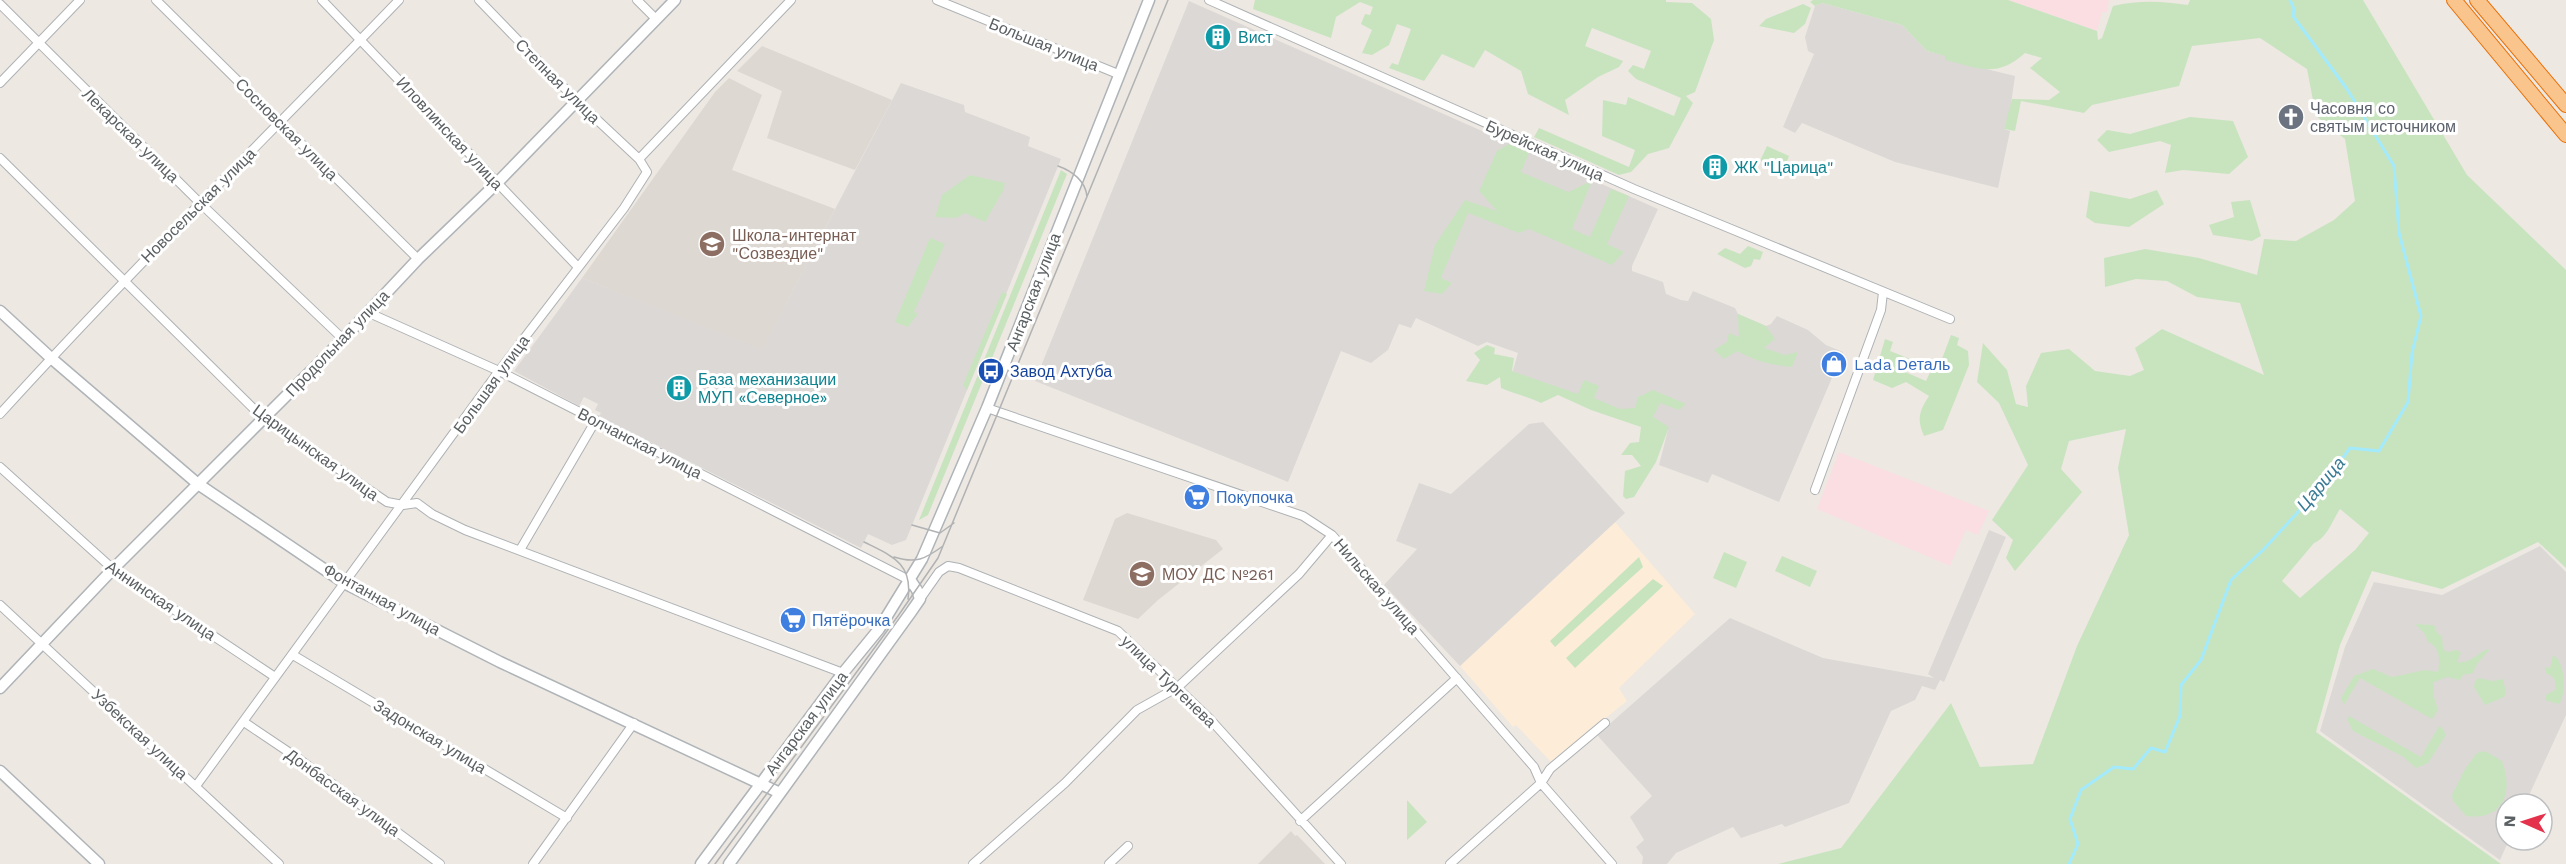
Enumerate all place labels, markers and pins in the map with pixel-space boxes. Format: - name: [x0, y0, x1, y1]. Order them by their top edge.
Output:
- building icon: Вист: [1203, 22, 1233, 52]
- place label: Вист: [1238, 28, 1274, 47]
- place label: Часовня со святым источником: [2310, 99, 2456, 136]
- church icon: Часовня со святым источником: [2276, 102, 2306, 132]
- building icon: ЖК "Царица": [1700, 152, 1730, 182]
- place label: ЖК "Царица": [1734, 158, 1833, 177]
- place label: Школа-интернат "Созвездие": [732, 226, 857, 263]
- school or university icon: Школа-интернат "Созвездие": [697, 229, 727, 259]
- shop icon: Lada Dеталь: [1819, 349, 1849, 379]
- place label: Lada Dеталь: [1854, 355, 1950, 374]
- bus stop icon: Завод Ахтуба: [976, 356, 1006, 386]
- place label: Завод Ахтуба: [1010, 362, 1112, 381]
- place label: База механизации МУП «Северное»: [698, 370, 836, 407]
- building icon: База механизации МУП «Северное»: [664, 373, 694, 403]
- supermarket icon: Покупочка: [1182, 482, 1212, 512]
- place label: Покупочка: [1216, 488, 1293, 507]
- school or university icon: МОУ ДС №261: [1127, 559, 1157, 589]
- place label: МОУ ДС №261: [1162, 565, 1274, 584]
- supermarket icon: Пятёрочка: [778, 605, 808, 635]
- place label: Пятёрочка: [812, 611, 891, 630]

